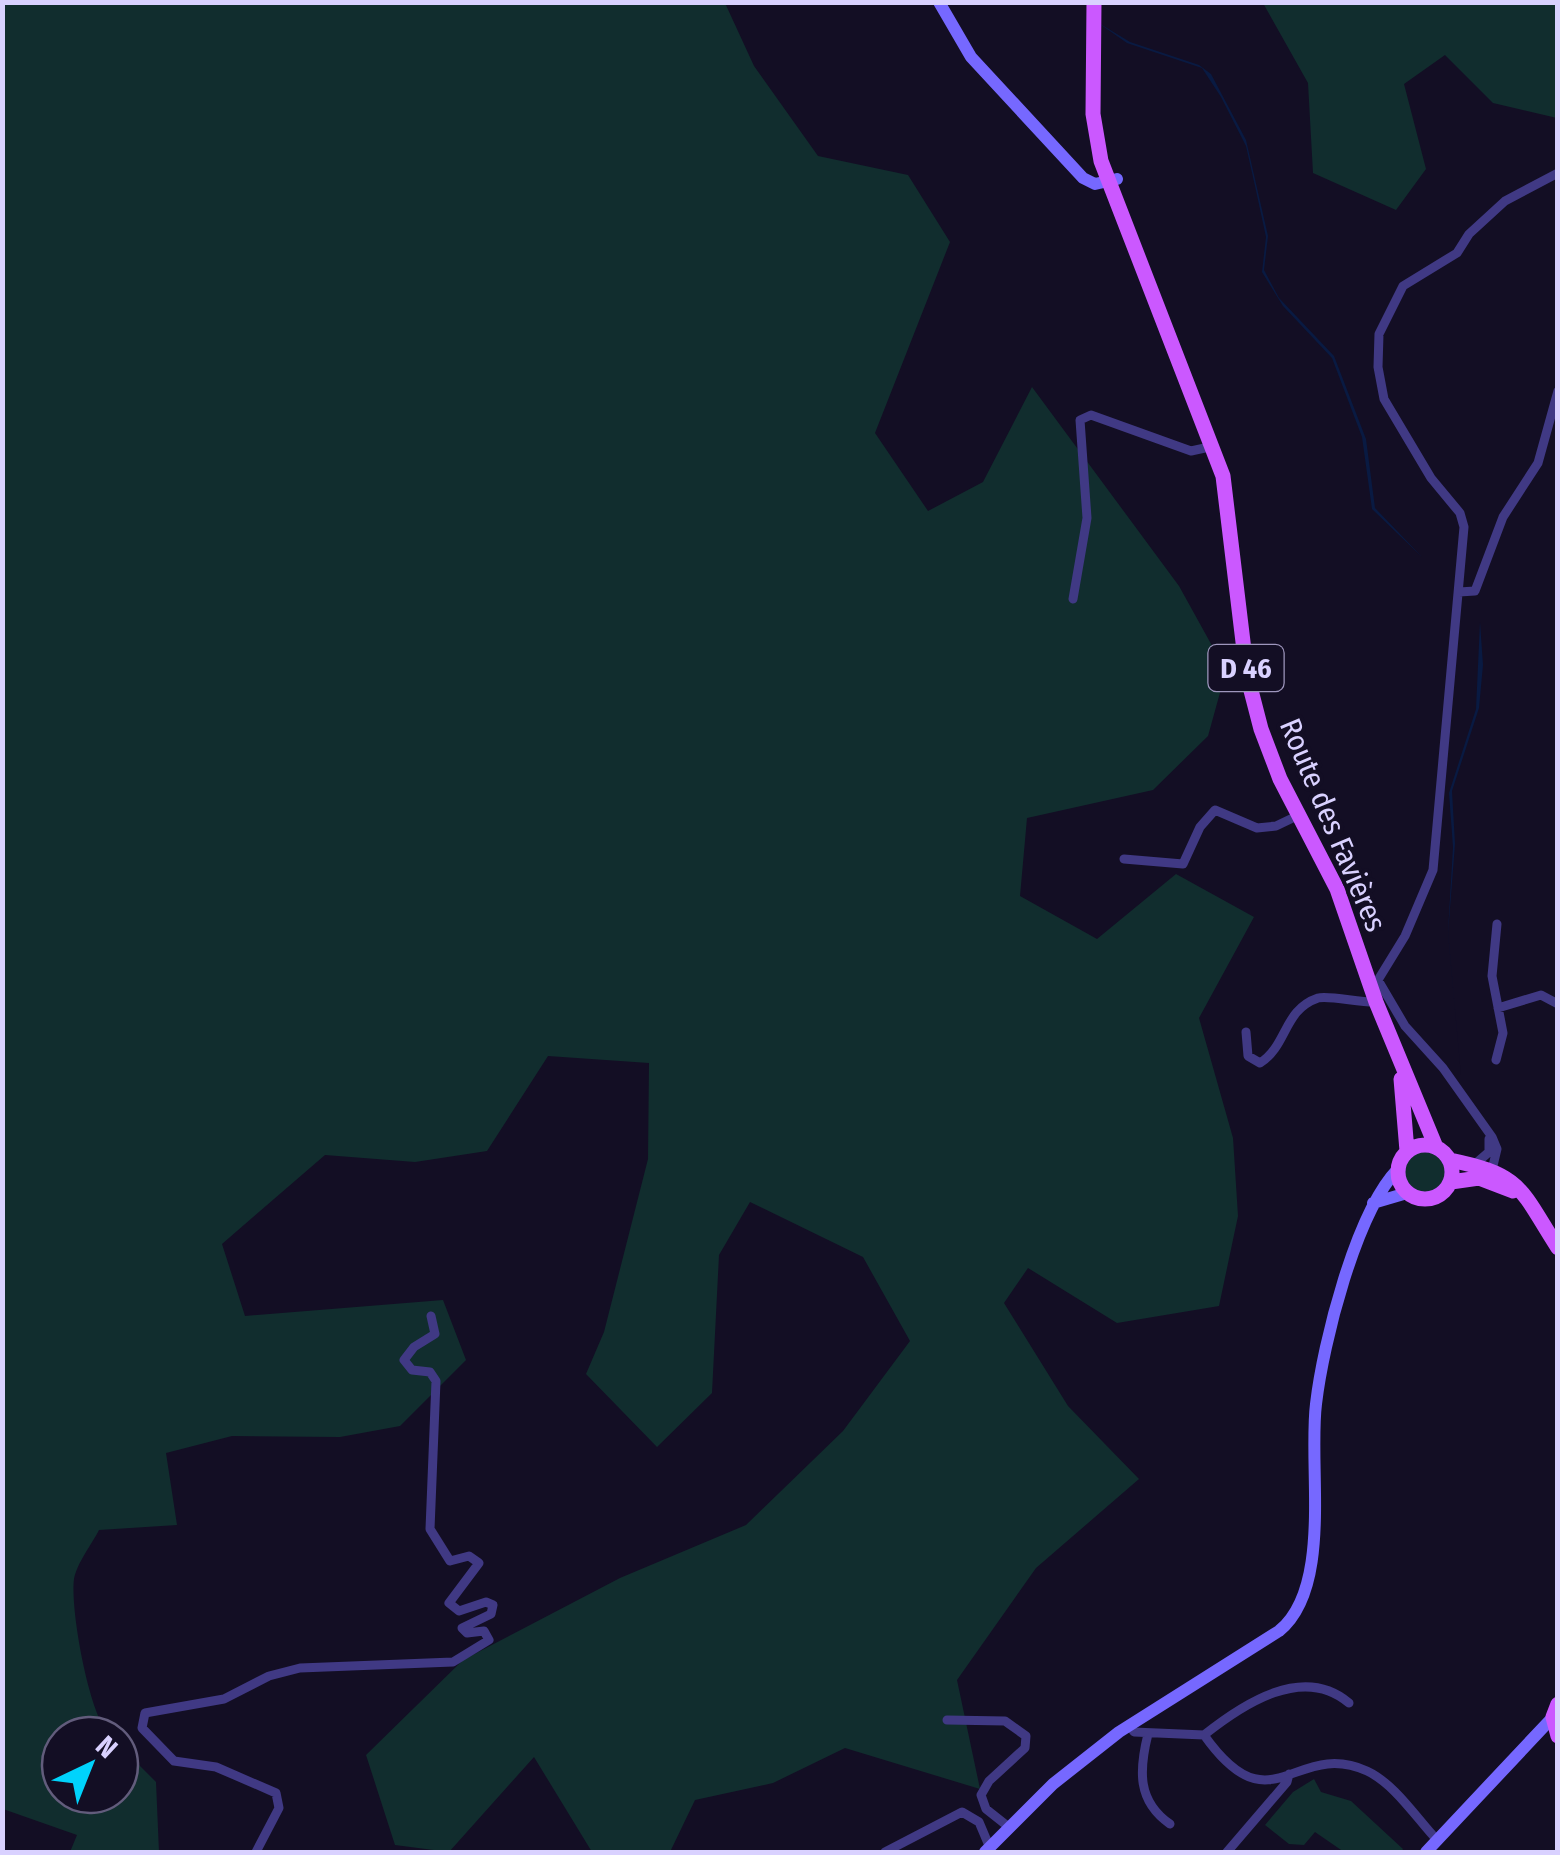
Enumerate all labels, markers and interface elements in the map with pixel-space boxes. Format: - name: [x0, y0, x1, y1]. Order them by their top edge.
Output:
- road number: D 46: [1208, 645, 1284, 691]
- street label: Route des Favières: [1272, 713, 1394, 937]
- north arrow: [40, 1715, 140, 1815]
- text: N: [89, 1729, 124, 1765]

